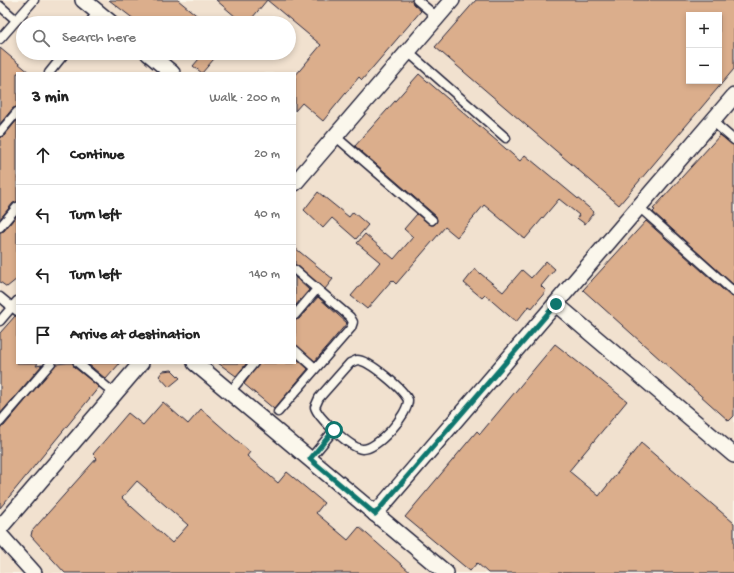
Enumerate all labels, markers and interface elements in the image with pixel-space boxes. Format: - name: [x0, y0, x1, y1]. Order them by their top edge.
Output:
- map controls: [686, 12, 722, 84]
- button: +: [686, 12, 722, 48]
- search box: [16, 16, 296, 60]
- icon: search: [30, 27, 52, 49]
- text: Search here: [62, 29, 136, 47]
- button: −: [686, 48, 722, 84]
- text: 3 min: [32, 88, 69, 108]
- text: Walk · 200 m: [209, 91, 280, 106]
- icon: ahead: [32, 144, 54, 166]
- text: Continue: [70, 146, 124, 164]
- text: 20 m: [254, 147, 280, 162]
- icon: left: [32, 204, 54, 226]
- text: Turn left: [70, 206, 121, 224]
- text: 40 m: [254, 207, 280, 222]
- icon: left: [32, 264, 54, 286]
- text: Turn left: [70, 266, 121, 284]
- text: 140 m: [249, 267, 280, 282]
- route end: [547, 295, 565, 313]
- icon: arrive: [32, 324, 54, 346]
- text: Arrive at destination: [70, 326, 200, 344]
- route start: [325, 421, 343, 439]

